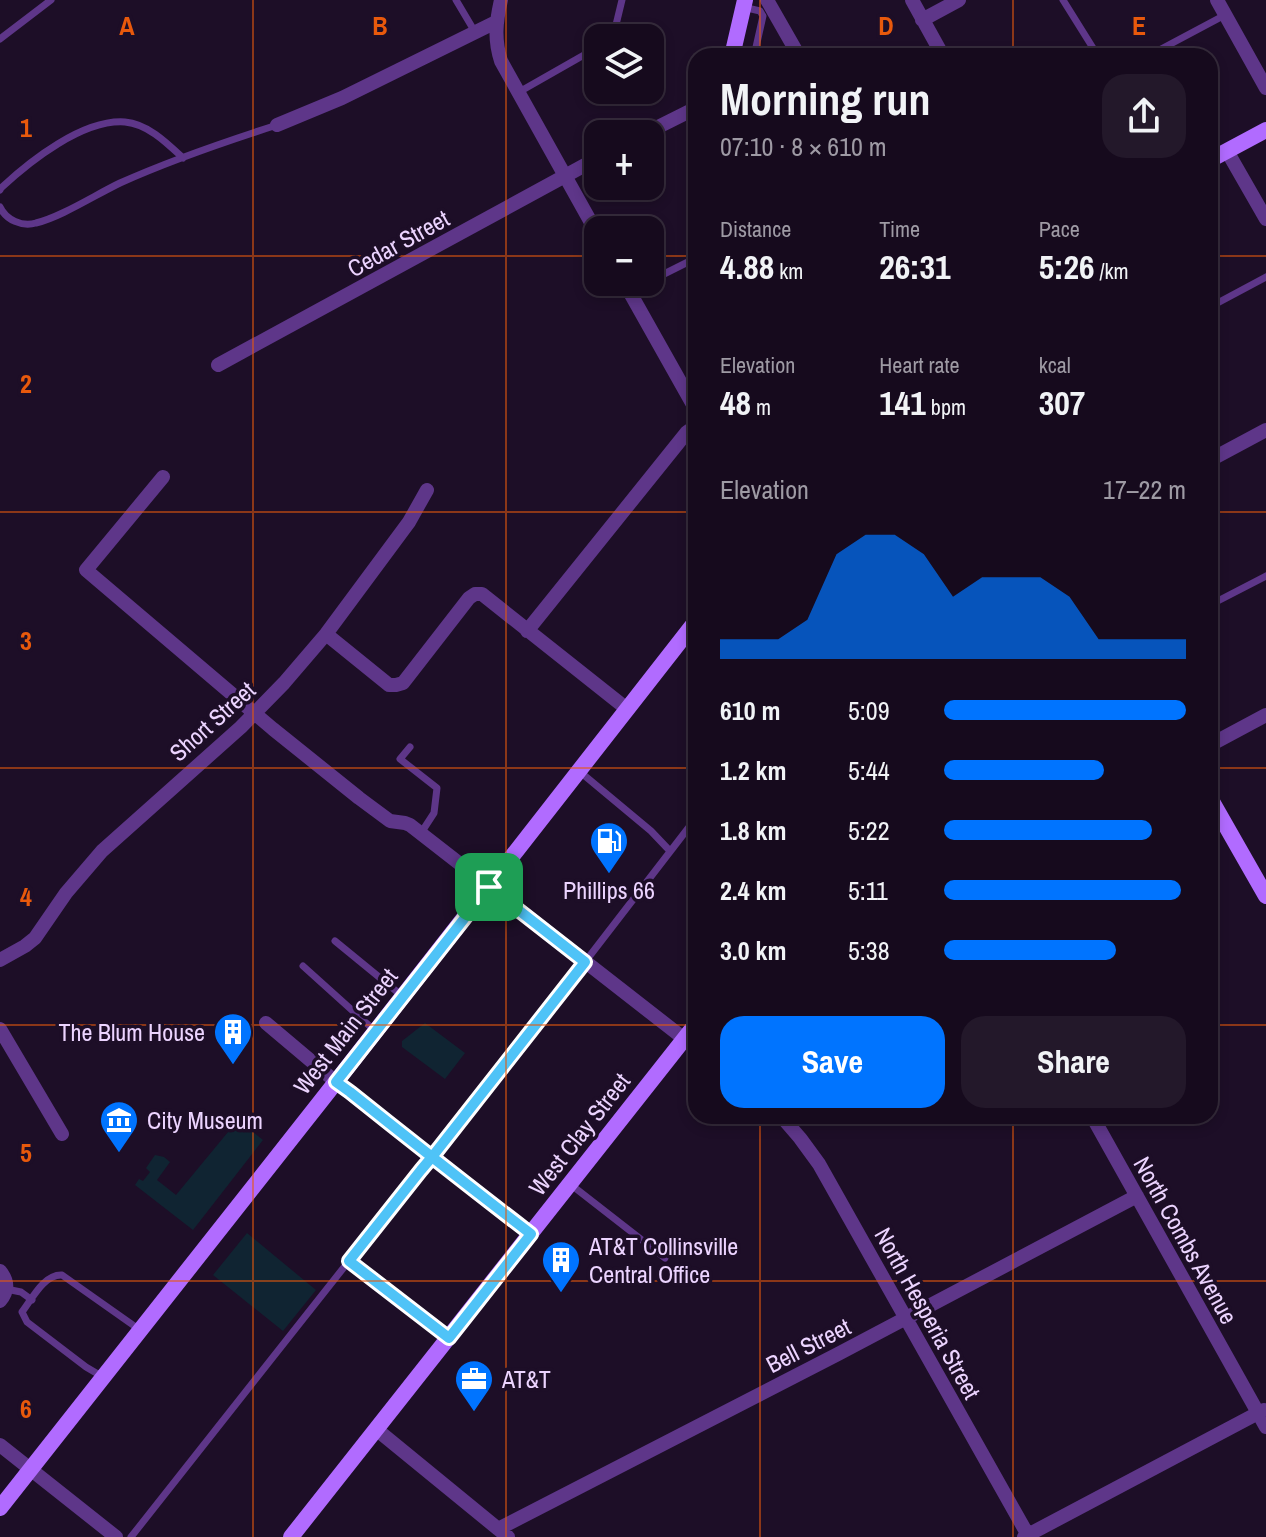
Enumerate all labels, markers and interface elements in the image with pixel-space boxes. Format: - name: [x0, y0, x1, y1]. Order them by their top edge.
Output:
- text: A: [119, 8, 135, 43]
- text: B: [372, 8, 388, 43]
- text: D: [878, 8, 894, 43]
- text: E: [1132, 8, 1146, 43]
- map controls: [584, 24, 664, 296]
- button: layers: [584, 24, 664, 104]
- text: Morning run: [720, 69, 930, 129]
- button: share: [1102, 74, 1186, 158]
- text: 1: [20, 110, 32, 145]
- button: +: [584, 120, 664, 200]
- text: 07:10 · 8 × 610 m: [720, 129, 887, 164]
- street label: Cedar Street: [341, 202, 455, 284]
- text: Distance: [720, 214, 791, 244]
- text: Time: [879, 214, 920, 244]
- text: Pace: [1039, 214, 1080, 244]
- button: −: [584, 216, 664, 296]
- text: 4.88: [720, 244, 774, 290]
- text: 26:31: [879, 244, 951, 290]
- text: 5:26: [1039, 244, 1094, 290]
- text: km: [774, 256, 803, 286]
- text: /km: [1094, 256, 1129, 286]
- text: Elevation: [720, 350, 795, 380]
- text: Heart rate: [879, 350, 960, 380]
- text: kcal: [1039, 350, 1071, 380]
- text: 2: [20, 366, 32, 401]
- text: 48: [720, 380, 751, 426]
- text: 141: [879, 380, 926, 426]
- text: 307: [1039, 380, 1085, 426]
- text: m: [751, 392, 771, 422]
- text: bpm: [926, 392, 966, 422]
- text: Elevation: [720, 472, 809, 507]
- text: 17–22 m: [1103, 472, 1186, 507]
- text: 3: [20, 623, 32, 658]
- street label: Short Street: [162, 674, 262, 768]
- text: 610 m: [720, 693, 780, 728]
- text: 5:09: [848, 693, 890, 728]
- text: 1.2 km: [720, 753, 786, 788]
- text: 5:44: [848, 753, 890, 788]
- text: 1.8 km: [720, 813, 786, 848]
- text: 5:22: [848, 813, 890, 848]
- fuel station icon: Phillips 66: [588, 820, 630, 875]
- pin: [455, 853, 523, 921]
- icon: arrive: [467, 865, 511, 909]
- text: 2.4 km: [720, 873, 786, 908]
- text: 5:11: [848, 873, 888, 908]
- place label: Phillips 66: [563, 874, 655, 906]
- text: 4: [20, 879, 32, 914]
- text: 3.0 km: [720, 933, 786, 968]
- text: 5:38: [848, 933, 890, 968]
- street label: West Main Street: [286, 961, 405, 1101]
- building icon: The Blum House: [212, 1011, 254, 1066]
- place label: The Blum House: [58, 1016, 205, 1048]
- button: Save: [720, 1016, 945, 1108]
- button: Share: [961, 1016, 1186, 1108]
- street label: West Clay Street: [521, 1066, 637, 1202]
- museum icon: City Museum: [98, 1099, 140, 1154]
- place label: City Museum: [147, 1104, 263, 1136]
- text: 5: [20, 1135, 32, 1170]
- street label: North Combs Avenue: [1127, 1151, 1245, 1329]
- street label: North Hesperia Street: [868, 1222, 989, 1405]
- place label: AT&T Collinsville Central Office: [588, 1230, 738, 1290]
- building icon: AT&T Collinsville Central Office: [540, 1239, 582, 1294]
- street label: Bell Street: [760, 1310, 856, 1380]
- office icon: AT&T: [453, 1358, 495, 1413]
- place label: AT&T: [501, 1363, 551, 1395]
- text: 6: [20, 1391, 32, 1426]

